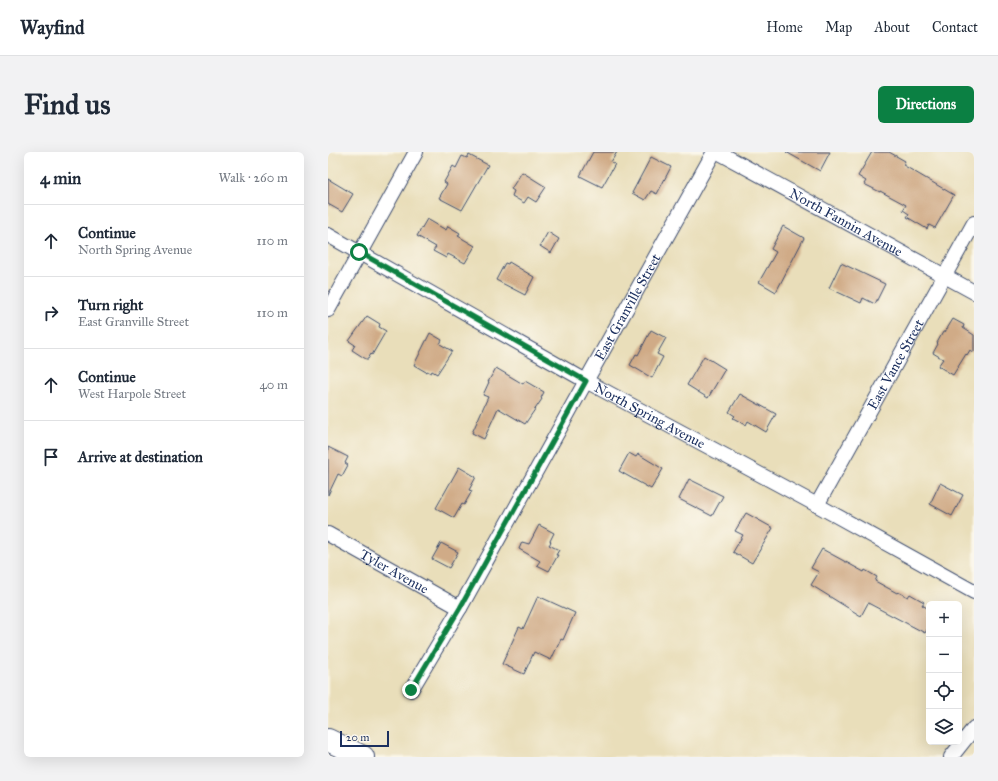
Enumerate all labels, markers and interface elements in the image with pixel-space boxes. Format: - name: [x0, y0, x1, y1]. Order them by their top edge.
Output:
- text: Wayfind: [20, 16, 85, 39]
- text: Home: [766, 19, 803, 36]
- text: Map: [825, 19, 852, 36]
- text: About: [874, 19, 910, 36]
- text: Contact: [932, 19, 978, 36]
- button: Directions: [878, 86, 974, 123]
- text: Find us: [24, 87, 110, 122]
- text: 4 min: [40, 168, 81, 189]
- text: Walk · 260 m: [218, 170, 288, 186]
- street label: North Fannin Avenue: [786, 185, 905, 260]
- text: Continue: [78, 224, 136, 242]
- icon: ahead: [40, 230, 62, 252]
- text: 110 m: [256, 233, 288, 249]
- text: North Spring Avenue: [78, 242, 192, 258]
- route start: [350, 243, 368, 261]
- street label: East Granville Street: [591, 251, 664, 364]
- text: Turn right: [78, 296, 143, 314]
- icon: right: [40, 302, 62, 324]
- text: 110 m: [256, 305, 288, 321]
- text: East Granville Street: [78, 314, 189, 330]
- street label: East Vance Street: [864, 316, 928, 413]
- text: Continue: [78, 368, 136, 386]
- icon: ahead: [40, 374, 62, 396]
- text: 40 m: [259, 377, 288, 393]
- street label: North Spring Avenue: [591, 379, 708, 452]
- text: West Harpole Street: [78, 386, 186, 402]
- icon: arrive: [40, 446, 62, 468]
- text: Arrive at destination: [78, 448, 203, 466]
- street label: Tyler Avenue: [357, 546, 432, 598]
- map controls: [926, 601, 962, 745]
- button: +: [926, 601, 962, 637]
- button: −: [926, 637, 962, 673]
- button: locate: [926, 673, 962, 709]
- route end: [402, 681, 420, 699]
- button: layers: [926, 709, 962, 745]
- scale bar: [340, 729, 389, 748]
- text: 20 m: [346, 731, 369, 744]

